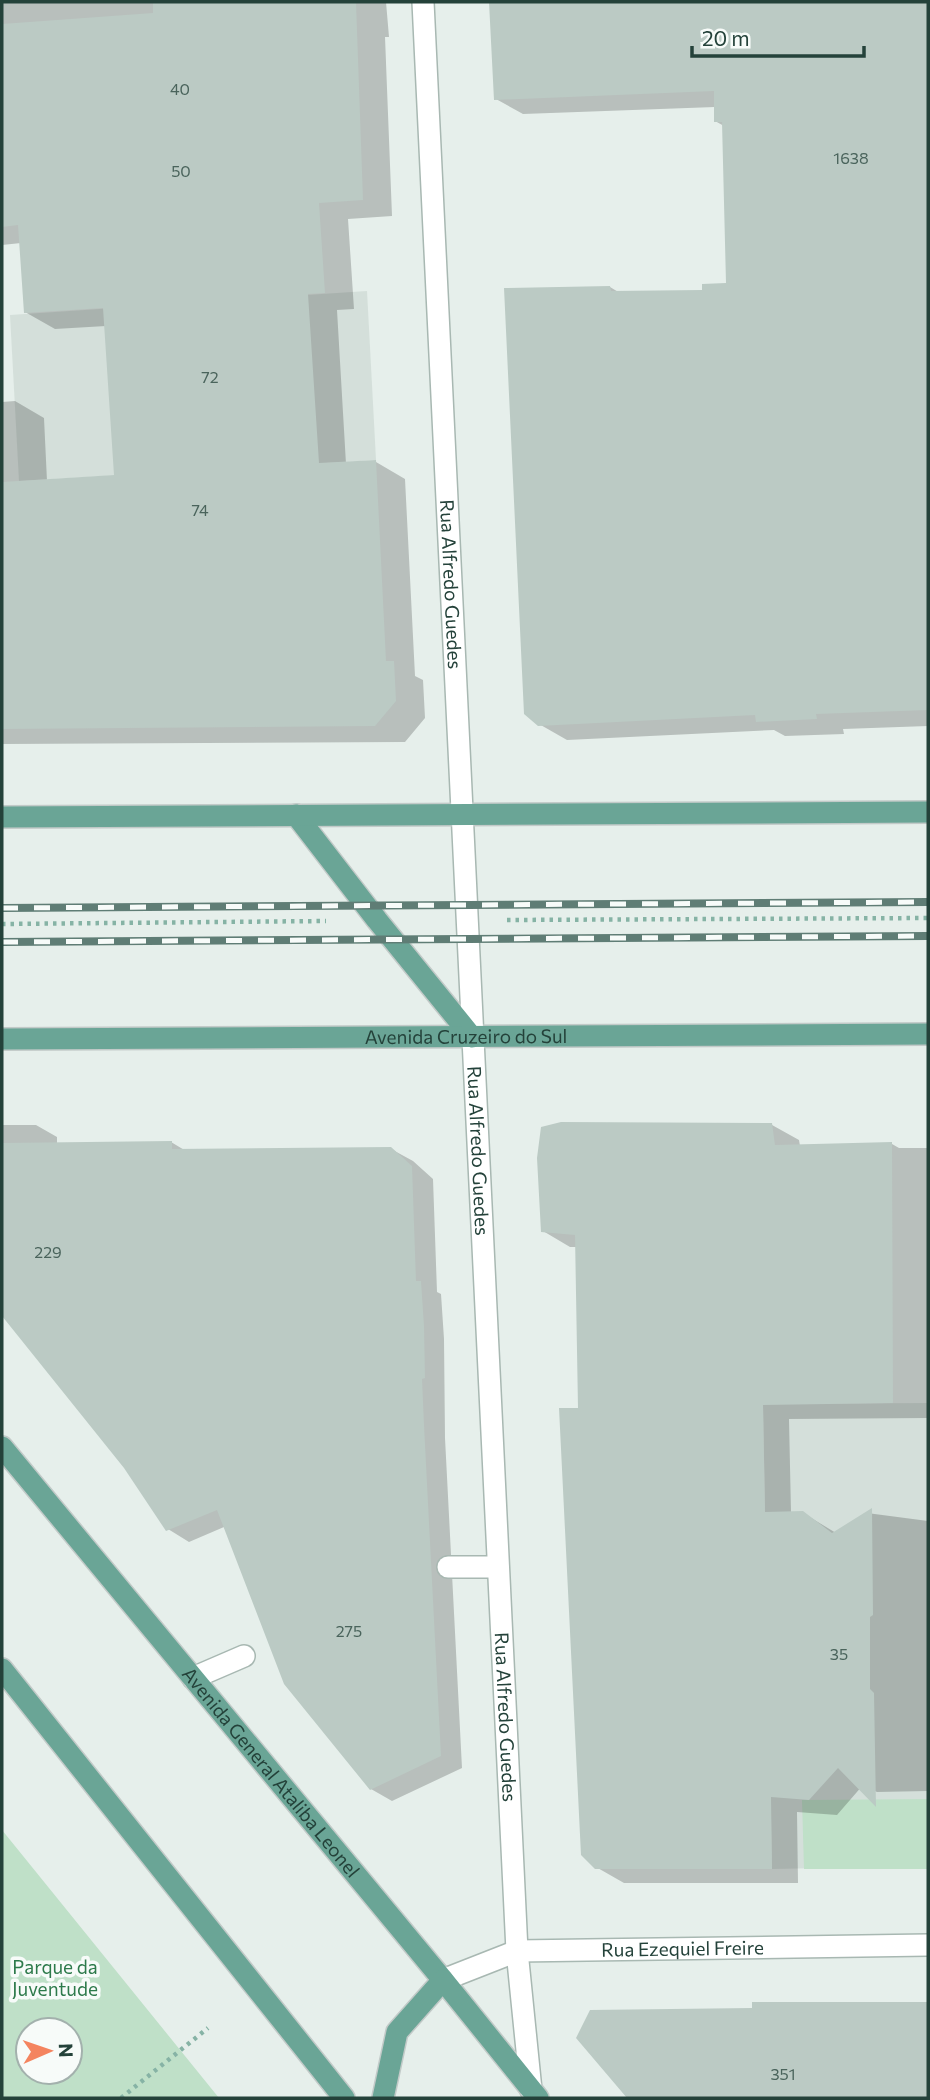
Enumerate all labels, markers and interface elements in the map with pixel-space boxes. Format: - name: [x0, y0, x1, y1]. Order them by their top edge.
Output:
- scale bar: [692, 14, 864, 58]
- text: 20 m: [702, 25, 750, 50]
- house number: 40: [170, 79, 190, 98]
- house number: 1638: [833, 148, 869, 167]
- house number: 50: [171, 161, 191, 180]
- house number: 72: [201, 367, 219, 386]
- street label: Rua Alfredo Guedes: [436, 499, 467, 670]
- house number: 74: [191, 500, 209, 519]
- street label: Avenida Cruzeiro do Sul: [365, 1024, 567, 1048]
- street label: Rua Alfredo Guedes: [463, 1065, 494, 1236]
- house number: 229: [34, 1242, 62, 1261]
- house number: 275: [336, 1621, 362, 1640]
- street label: Rua Alfredo Guedes: [491, 1632, 522, 1802]
- house number: 35: [830, 1644, 848, 1663]
- street label: Avenida General Ataliba Leonel: [178, 1662, 365, 1881]
- street label: Rua Ezequiel Freire: [601, 1935, 764, 1961]
- park label: Parque da Juventude: [12, 1955, 98, 2000]
- north arrow: [14, 2016, 84, 2086]
- text: N: [55, 2043, 78, 2058]
- house number: 351: [770, 2064, 796, 2083]

